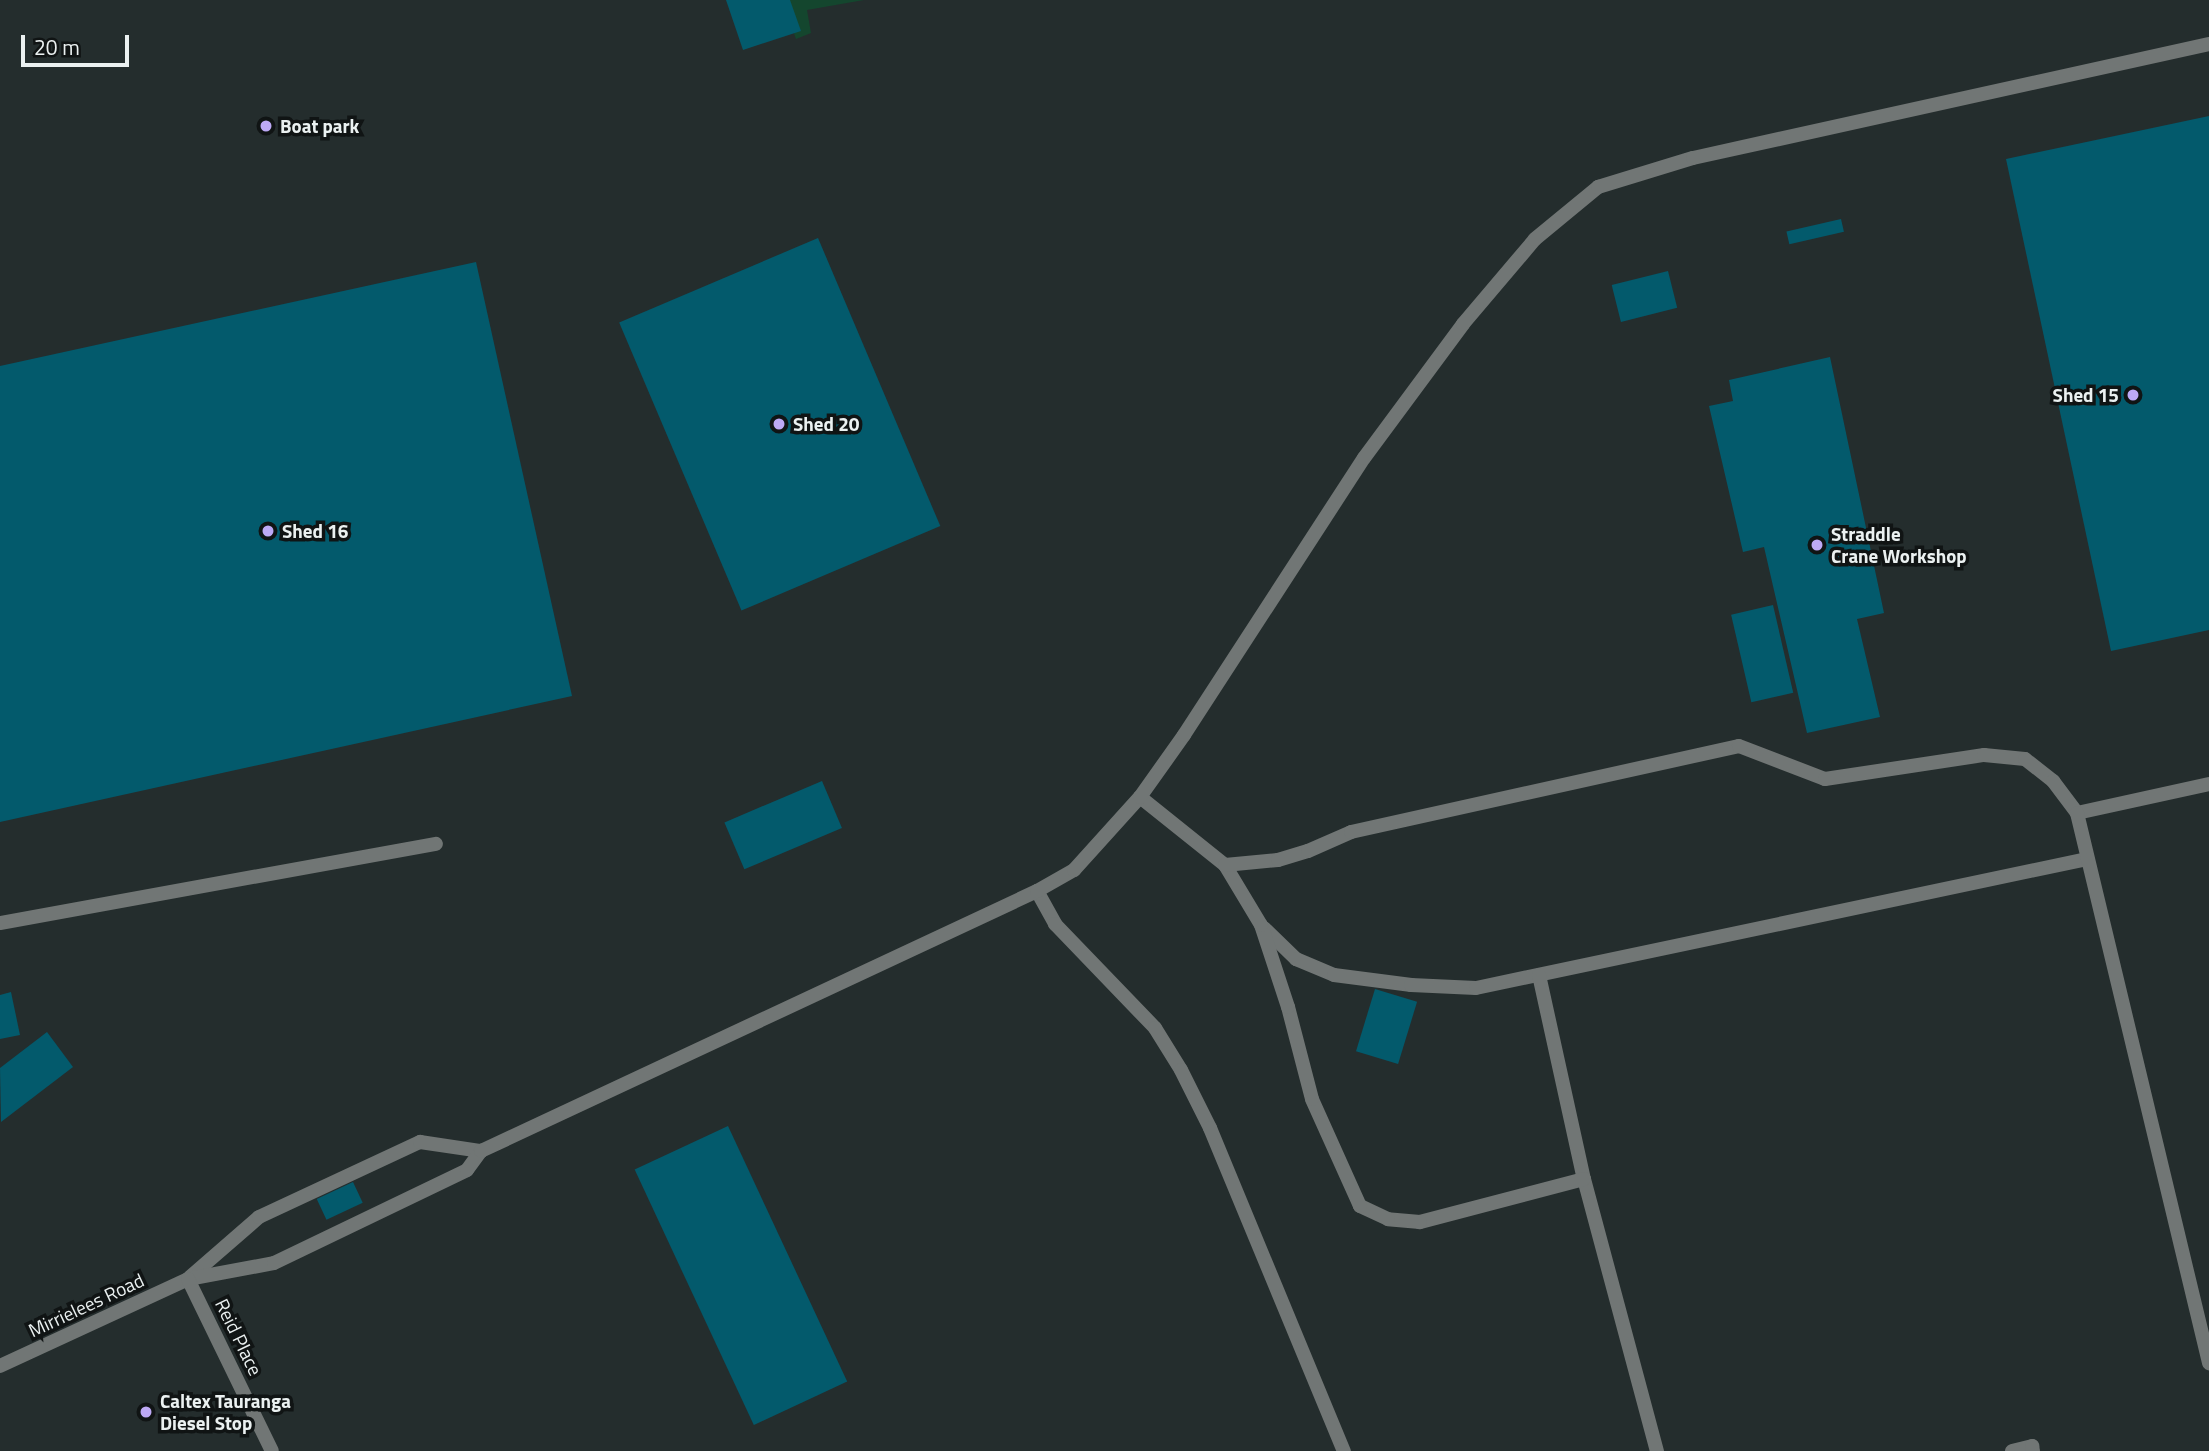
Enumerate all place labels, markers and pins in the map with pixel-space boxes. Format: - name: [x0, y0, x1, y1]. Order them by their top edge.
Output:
- place label: Boat park: [280, 115, 359, 137]
- marker: Boat park: [258, 118, 274, 134]
- place label: Shed 15: [2053, 384, 2119, 406]
- marker: Shed 15: [2125, 387, 2141, 403]
- place label: Shed 20: [793, 413, 859, 435]
- marker: Shed 20: [771, 416, 787, 432]
- place label: Shed 16: [282, 520, 348, 542]
- marker: Shed 16: [260, 523, 276, 539]
- place label: Straddle Crane Workshop: [1831, 523, 1967, 567]
- marker: Straddle Crane Workshop: [1809, 537, 1825, 553]
- place label: Caltex Tauranga Diesel Stop: [160, 1390, 291, 1434]
- marker: Caltex Tauranga Diesel Stop: [138, 1404, 154, 1420]

